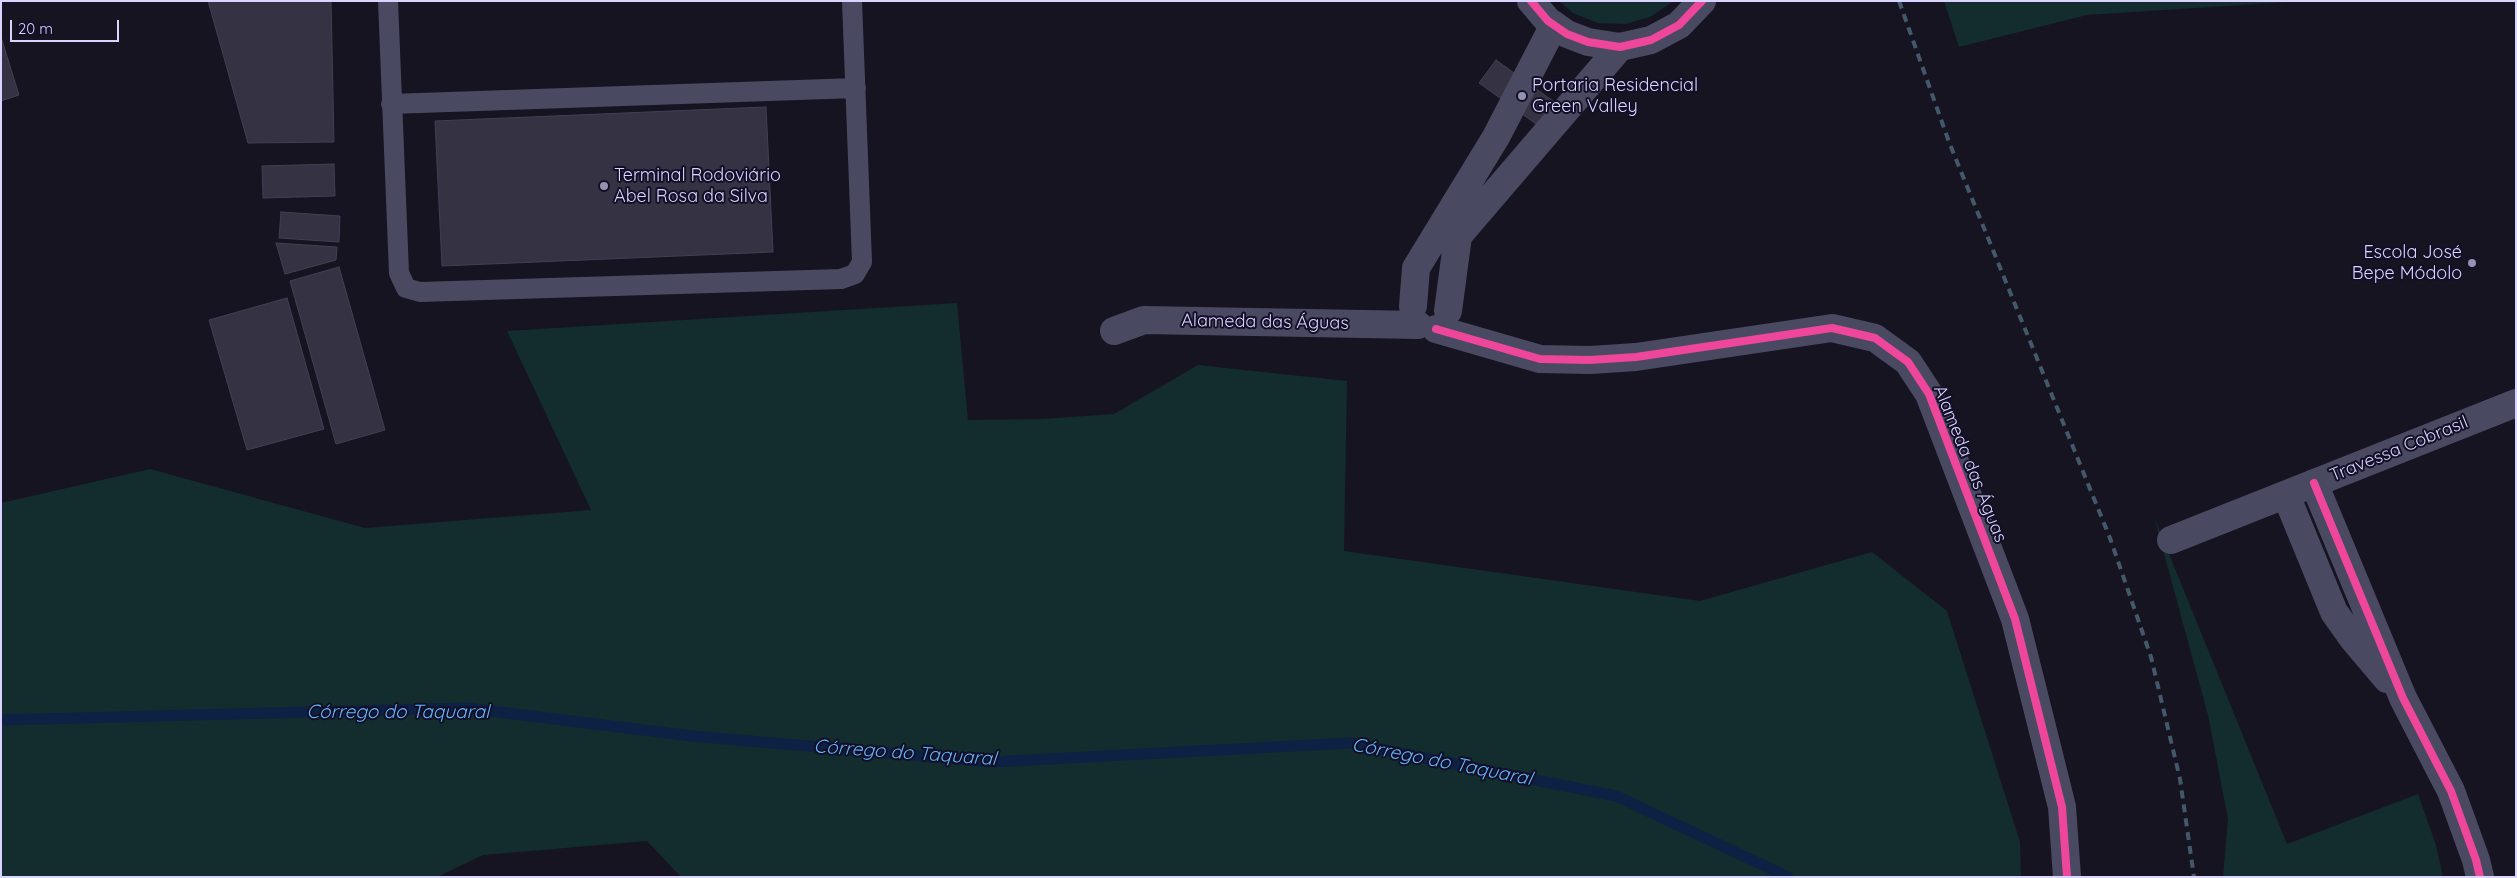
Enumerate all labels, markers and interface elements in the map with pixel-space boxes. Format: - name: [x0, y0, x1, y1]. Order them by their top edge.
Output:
- scale bar: [12, 10, 121, 42]
- text: 20 m: [18, 19, 53, 38]
- place label: Portaria Residencial Green Valley: [1532, 75, 1698, 118]
- marker: Portaria Residencial Green Valley: [1516, 90, 1528, 102]
- place label: Terminal Rodoviário Abel Rosa da Silva: [614, 165, 781, 208]
- marker: Terminal Rodoviário Abel Rosa da Silva: [598, 180, 610, 192]
- place label: Escola José Bepe Módolo: [2352, 242, 2462, 284]
- marker: Escola José Bepe Módolo: [2466, 257, 2478, 269]
- street label: Alameda das Águas: [1181, 310, 1349, 334]
- street label: Alameda das Águas: [1929, 382, 2011, 546]
- street label: Travessa Cobrasil: [2327, 411, 2471, 487]
- water label: Córrego do Taquaral: [307, 701, 489, 723]
- water label: Córrego do Taquaral: [1350, 733, 1534, 791]
- water label: Córrego do Taquaral: [813, 735, 997, 771]

